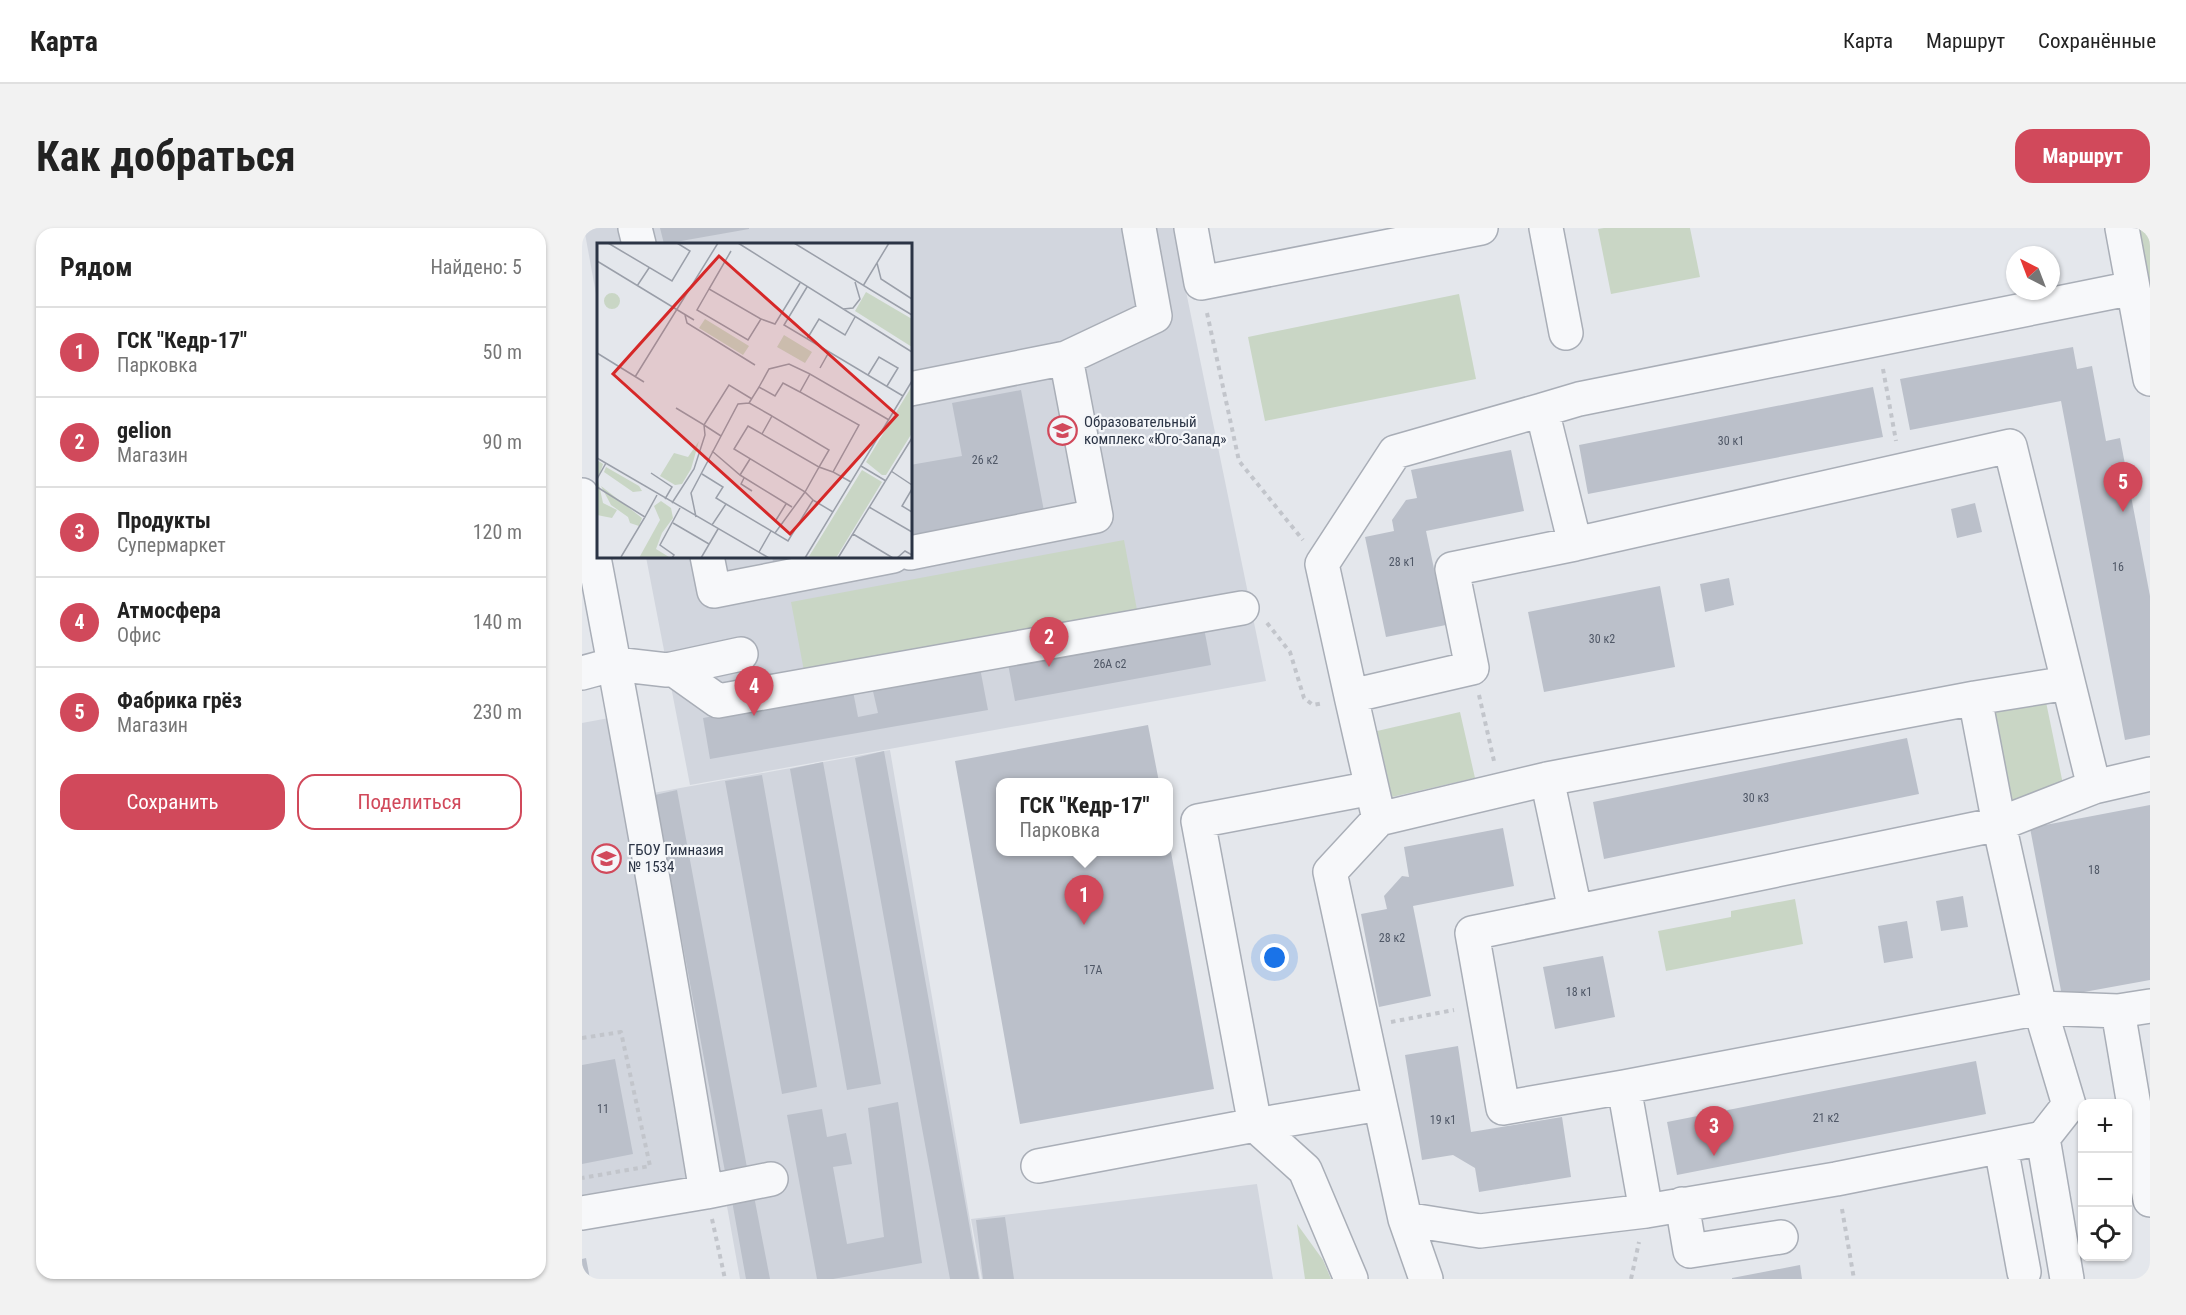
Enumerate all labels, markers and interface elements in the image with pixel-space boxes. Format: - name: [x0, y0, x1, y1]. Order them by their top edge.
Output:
- text: Карта: [30, 25, 98, 58]
- text: Карта: [1843, 29, 1893, 53]
- text: Маршрут: [1926, 29, 2005, 53]
- text: Сохранённые: [2038, 29, 2156, 53]
- button: Маршрут: [2015, 129, 2150, 183]
- text: Как добраться: [36, 132, 296, 181]
- inset map: [597, 243, 912, 558]
- north arrow: [2006, 246, 2060, 300]
- text: Рядом: [60, 252, 132, 282]
- text: Найдено: 5: [430, 255, 522, 279]
- text: ГСК "Кедр-17": [117, 328, 247, 353]
- text: 1: [74, 340, 85, 364]
- text: 50 m: [483, 340, 522, 364]
- text: Парковка: [117, 353, 198, 377]
- place label: Образовательный комплекс «Юго-Запад»: [1084, 413, 1227, 448]
- school or university icon: Образовательный комплекс «Юго-Запад»: [1047, 415, 1079, 447]
- text: gelion: [117, 418, 171, 443]
- text: 2: [74, 430, 85, 454]
- text: 90 m: [483, 430, 522, 454]
- house number: 30 к1: [1718, 434, 1744, 448]
- text: Магазин: [117, 443, 188, 467]
- house number: 26 к2: [972, 453, 998, 467]
- pin: 5: [2104, 462, 2142, 512]
- text: Продукты: [117, 508, 211, 533]
- text: 3: [74, 520, 85, 544]
- text: 120 m: [473, 520, 522, 544]
- text: Супермаркет: [117, 533, 226, 557]
- house number: 28 к1: [1389, 555, 1415, 569]
- house number: 16: [2112, 560, 2124, 574]
- text: Атмосфера: [117, 598, 221, 623]
- text: 4: [74, 610, 85, 634]
- text: 140 m: [473, 610, 522, 634]
- pin: 2: [1030, 618, 1068, 667]
- text: Офис: [117, 623, 161, 647]
- house number: 30 к2: [1589, 632, 1615, 646]
- house number: 26А с2: [1094, 657, 1127, 671]
- pin: 4: [734, 666, 774, 716]
- text: Фабрика грёз: [117, 688, 242, 713]
- text: 5: [74, 700, 85, 724]
- text: 230 m: [473, 700, 522, 724]
- text: Магазин: [117, 713, 188, 737]
- button: Сохранить: [60, 774, 285, 830]
- button: Поделиться: [297, 774, 522, 830]
- popup: [996, 778, 1173, 856]
- house number: 30 к3: [1743, 791, 1769, 805]
- text: ГСК "Кедр-17": [1019, 793, 1150, 818]
- text: Парковка: [1019, 818, 1100, 842]
- place label: ГБОУ Гимназия № 1534: [628, 841, 724, 876]
- school or university icon: ГБОУ Гимназия № 1534: [591, 843, 623, 875]
- house number: 18: [2088, 863, 2100, 877]
- pin: 1: [1064, 876, 1104, 925]
- house number: 28 к2: [1379, 931, 1405, 945]
- your location: [1260, 943, 1289, 972]
- house number: 17А: [1084, 963, 1102, 977]
- house number: 18 к1: [1566, 985, 1592, 999]
- map controls: [2078, 1099, 2132, 1261]
- button: +: [2078, 1099, 2132, 1153]
- house number: 11: [597, 1102, 609, 1116]
- pin: 3: [1694, 1106, 1734, 1156]
- house number: 21 к2: [1813, 1111, 1839, 1125]
- house number: 19 к1: [1430, 1113, 1456, 1127]
- button: −: [2078, 1153, 2132, 1207]
- button: locate: [2078, 1207, 2132, 1261]

